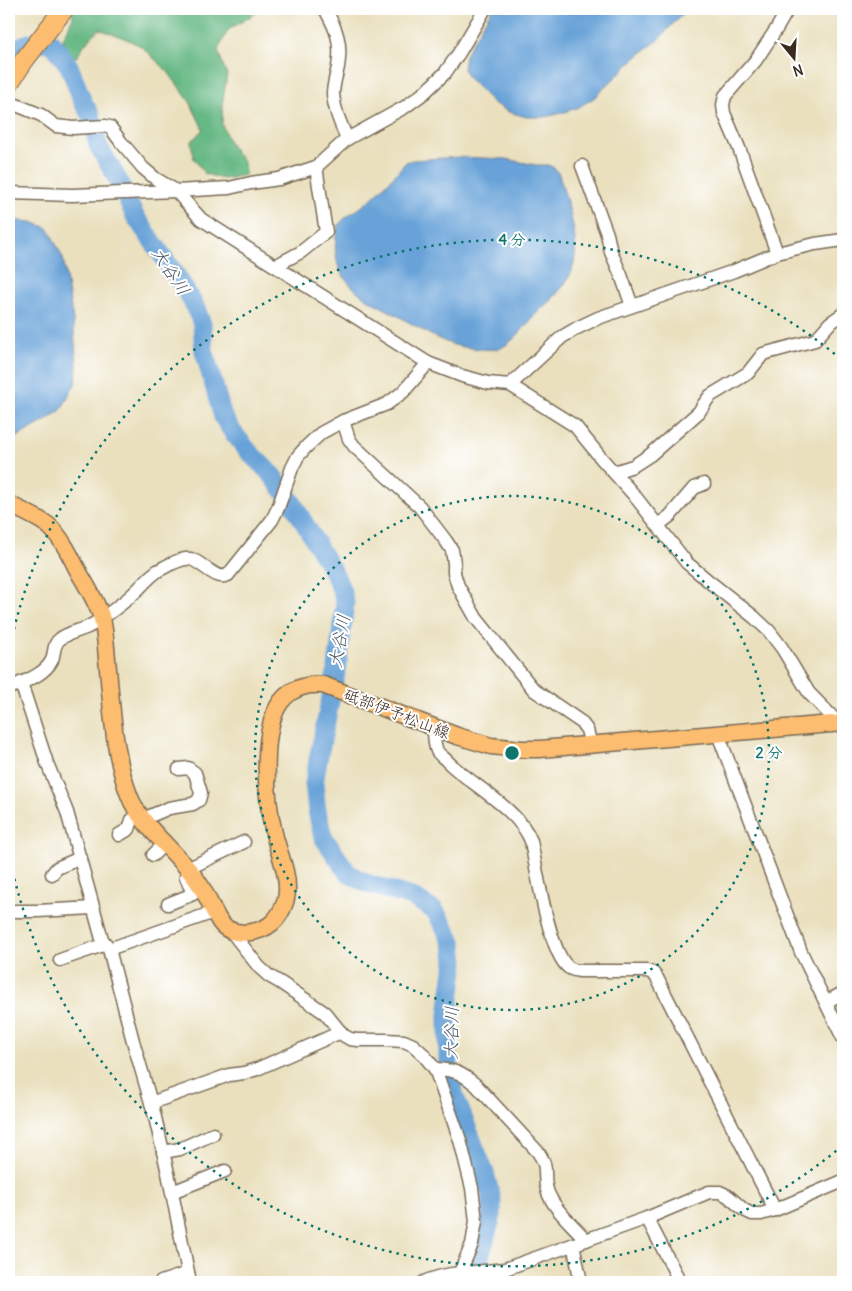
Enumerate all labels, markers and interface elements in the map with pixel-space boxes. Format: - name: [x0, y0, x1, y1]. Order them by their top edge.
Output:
- north arrow: [770, 32, 820, 82]
- text: N: [791, 60, 805, 80]
- text: 4 分: [498, 230, 526, 249]
- water label: 大谷川: [147, 242, 195, 300]
- water label: 大谷川: [323, 612, 355, 670]
- street label: 砥部伊予松山線: [341, 684, 453, 742]
- text: 2 分: [756, 743, 782, 762]
- centre of rings: [503, 744, 521, 762]
- water label: 大谷川: [439, 1006, 463, 1060]

